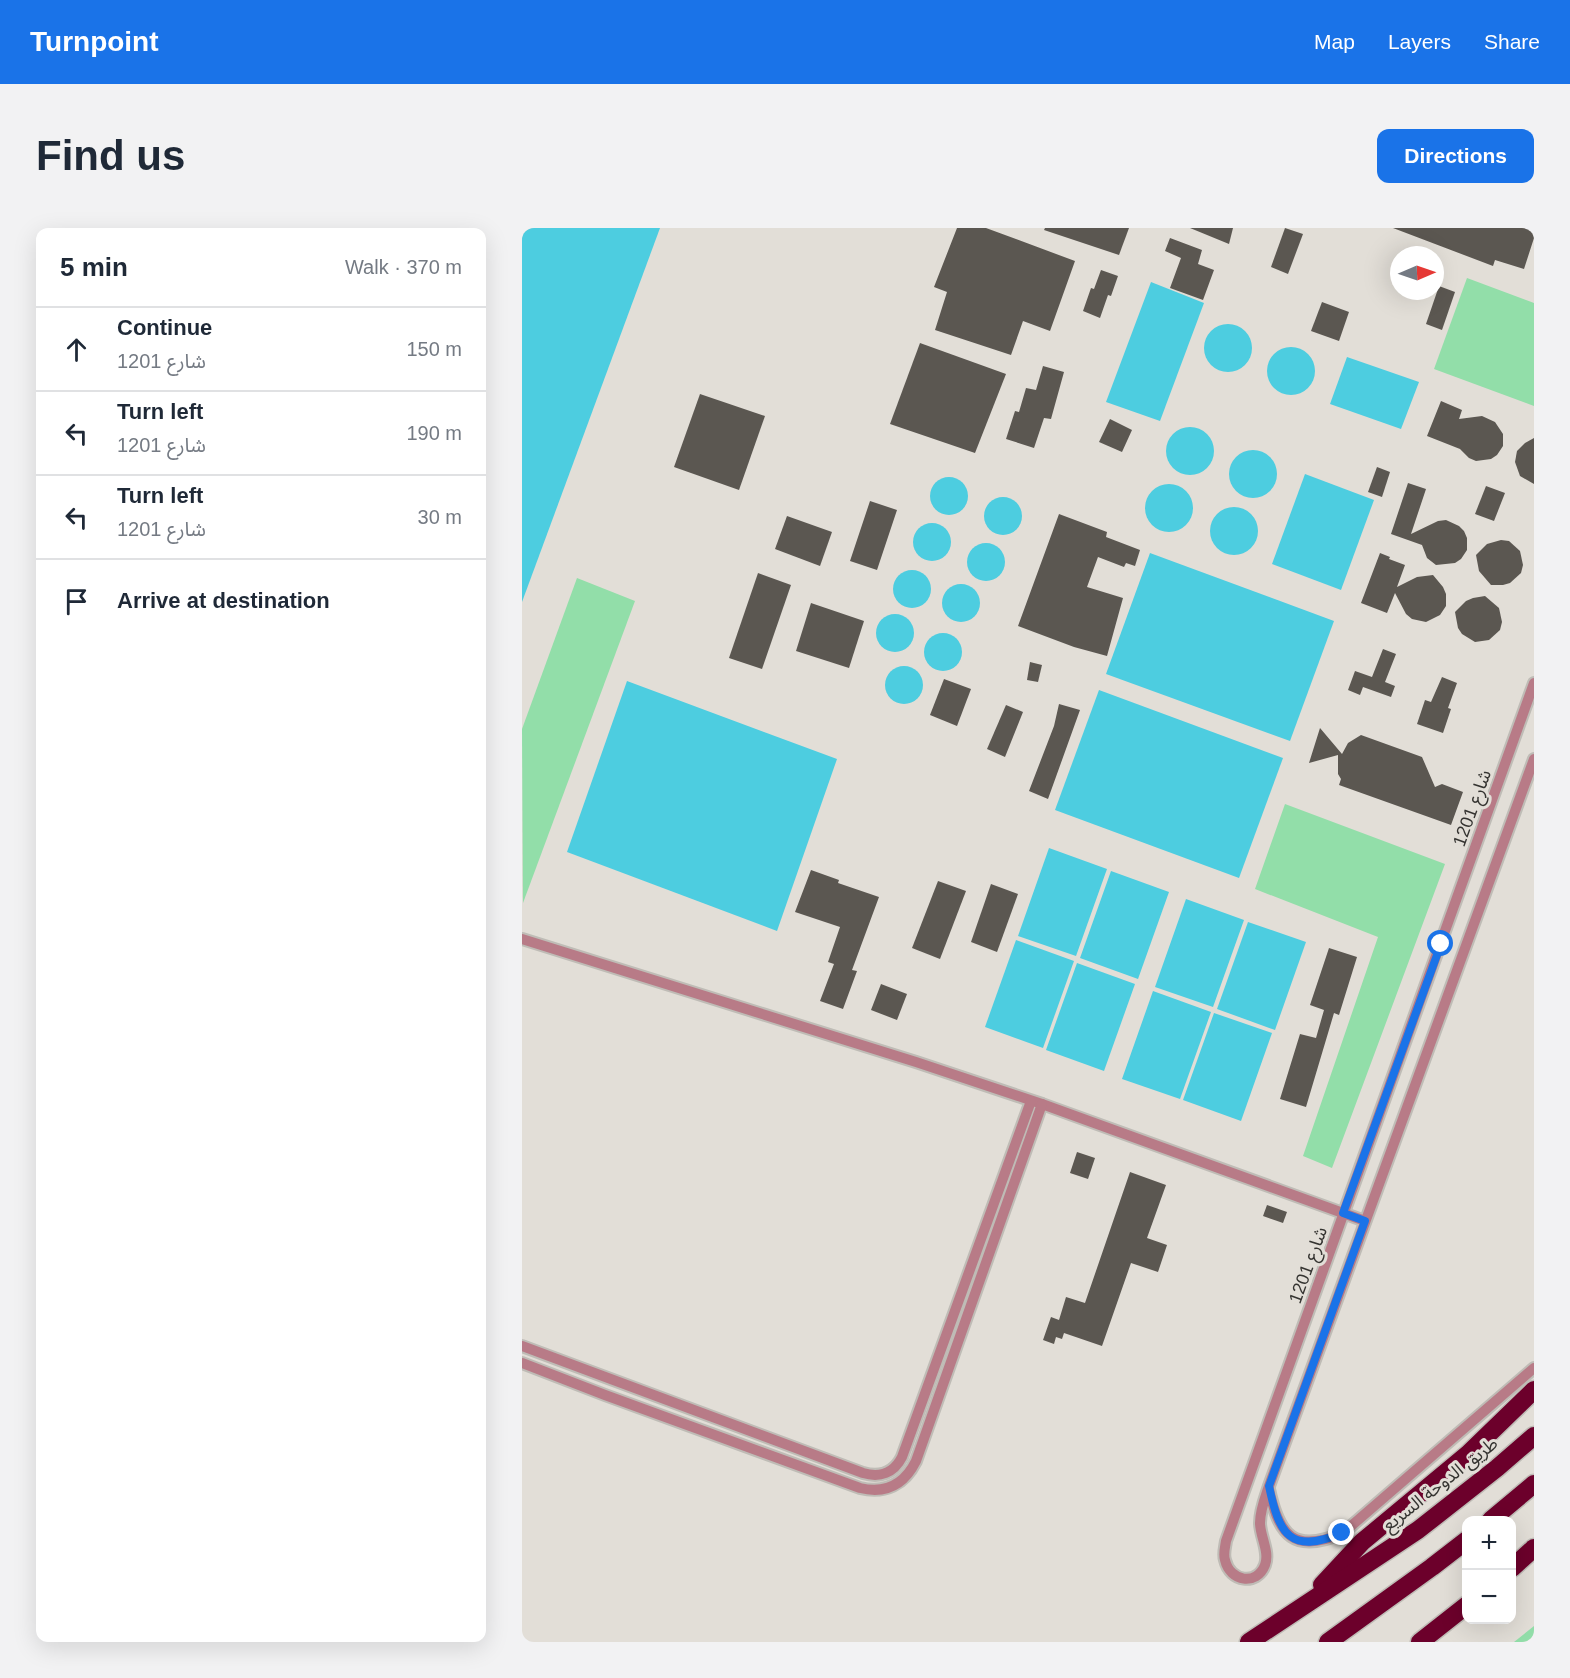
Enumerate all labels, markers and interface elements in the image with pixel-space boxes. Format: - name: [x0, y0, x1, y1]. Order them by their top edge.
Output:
- text: Turnpoint: [30, 26, 159, 57]
- text: Map: [1314, 30, 1355, 53]
- text: Layers: [1388, 30, 1451, 53]
- text: Share: [1484, 30, 1540, 53]
- button: Directions: [1377, 129, 1534, 183]
- text: Find us: [36, 132, 185, 179]
- north arrow: [1390, 246, 1444, 300]
- text: 5 min: [60, 252, 128, 282]
- text: Walk · 370 m: [345, 256, 462, 278]
- text: Continue: [117, 315, 212, 340]
- icon: ahead: [60, 333, 93, 366]
- text: 150 m: [406, 338, 462, 360]
- text: شارع 1201: [117, 350, 206, 372]
- text: Turn left: [117, 399, 203, 424]
- icon: left: [60, 417, 93, 450]
- text: 190 m: [406, 422, 462, 444]
- text: شارع 1201: [117, 434, 206, 456]
- text: Turn left: [117, 483, 203, 508]
- icon: left: [60, 501, 93, 534]
- text: 30 m: [418, 506, 462, 528]
- text: شارع 1201: [117, 518, 206, 540]
- icon: arrive: [60, 585, 93, 618]
- text: Arrive at destination: [117, 588, 330, 613]
- street label: شارع 1201: [1449, 767, 1499, 850]
- route start: [1427, 930, 1453, 956]
- street label: شارع 1201: [1285, 1224, 1335, 1307]
- street label: طريق الدوحة السريع: [1379, 1433, 1504, 1538]
- map controls: [1462, 1516, 1516, 1624]
- button: +: [1462, 1516, 1516, 1570]
- route end: [1328, 1519, 1354, 1545]
- button: −: [1462, 1570, 1516, 1624]

